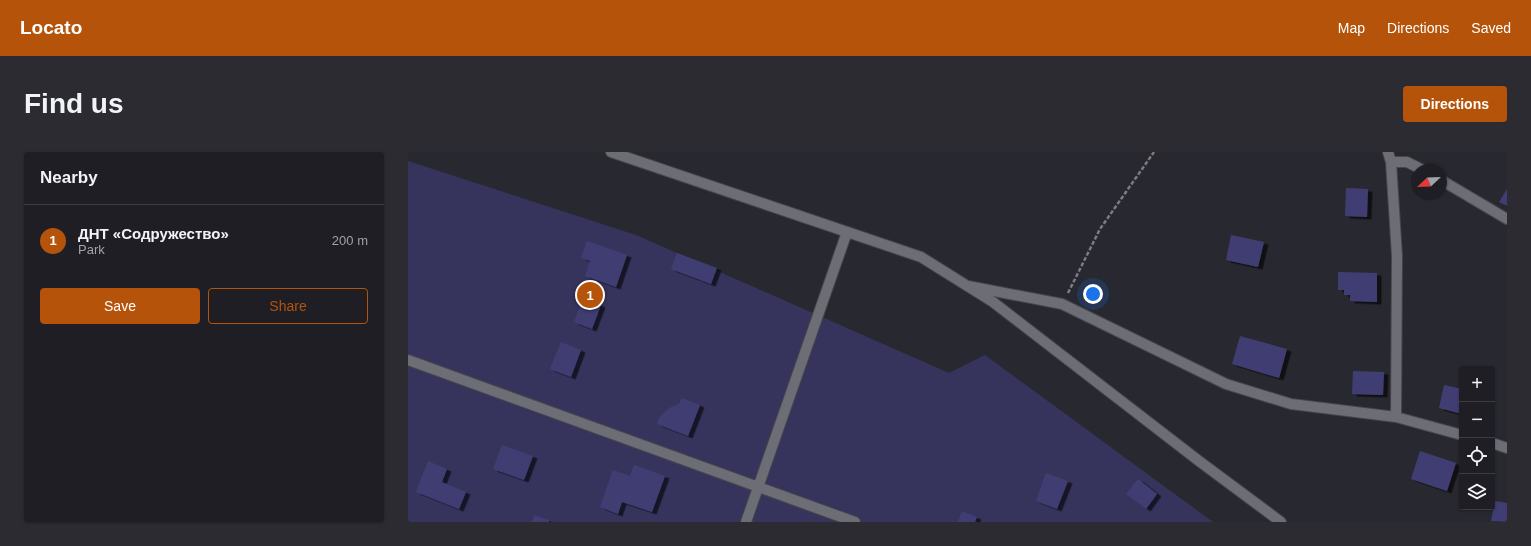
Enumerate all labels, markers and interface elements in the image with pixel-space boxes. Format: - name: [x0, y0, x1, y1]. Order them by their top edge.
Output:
- text: Locato: [20, 17, 82, 38]
- text: Map: [1338, 20, 1365, 36]
- text: Directions: [1387, 20, 1449, 36]
- text: Saved: [1471, 20, 1511, 36]
- button: Directions: [1403, 86, 1507, 122]
- text: Find us: [24, 88, 124, 119]
- north arrow: [1411, 164, 1447, 200]
- text: Nearby: [40, 168, 98, 187]
- text: ДНТ «Содружество»: [78, 225, 229, 242]
- text: 1: [49, 233, 57, 248]
- text: 200 m: [332, 233, 368, 248]
- text: Park: [78, 242, 105, 257]
- pin: 1: [577, 280, 603, 310]
- your location: [1083, 284, 1103, 304]
- button: Save: [40, 288, 200, 324]
- button: Share: [208, 288, 368, 324]
- map controls: [1459, 366, 1495, 510]
- button: +: [1459, 366, 1495, 402]
- button: −: [1459, 402, 1495, 438]
- button: locate: [1459, 438, 1495, 474]
- button: layers: [1459, 474, 1495, 510]

